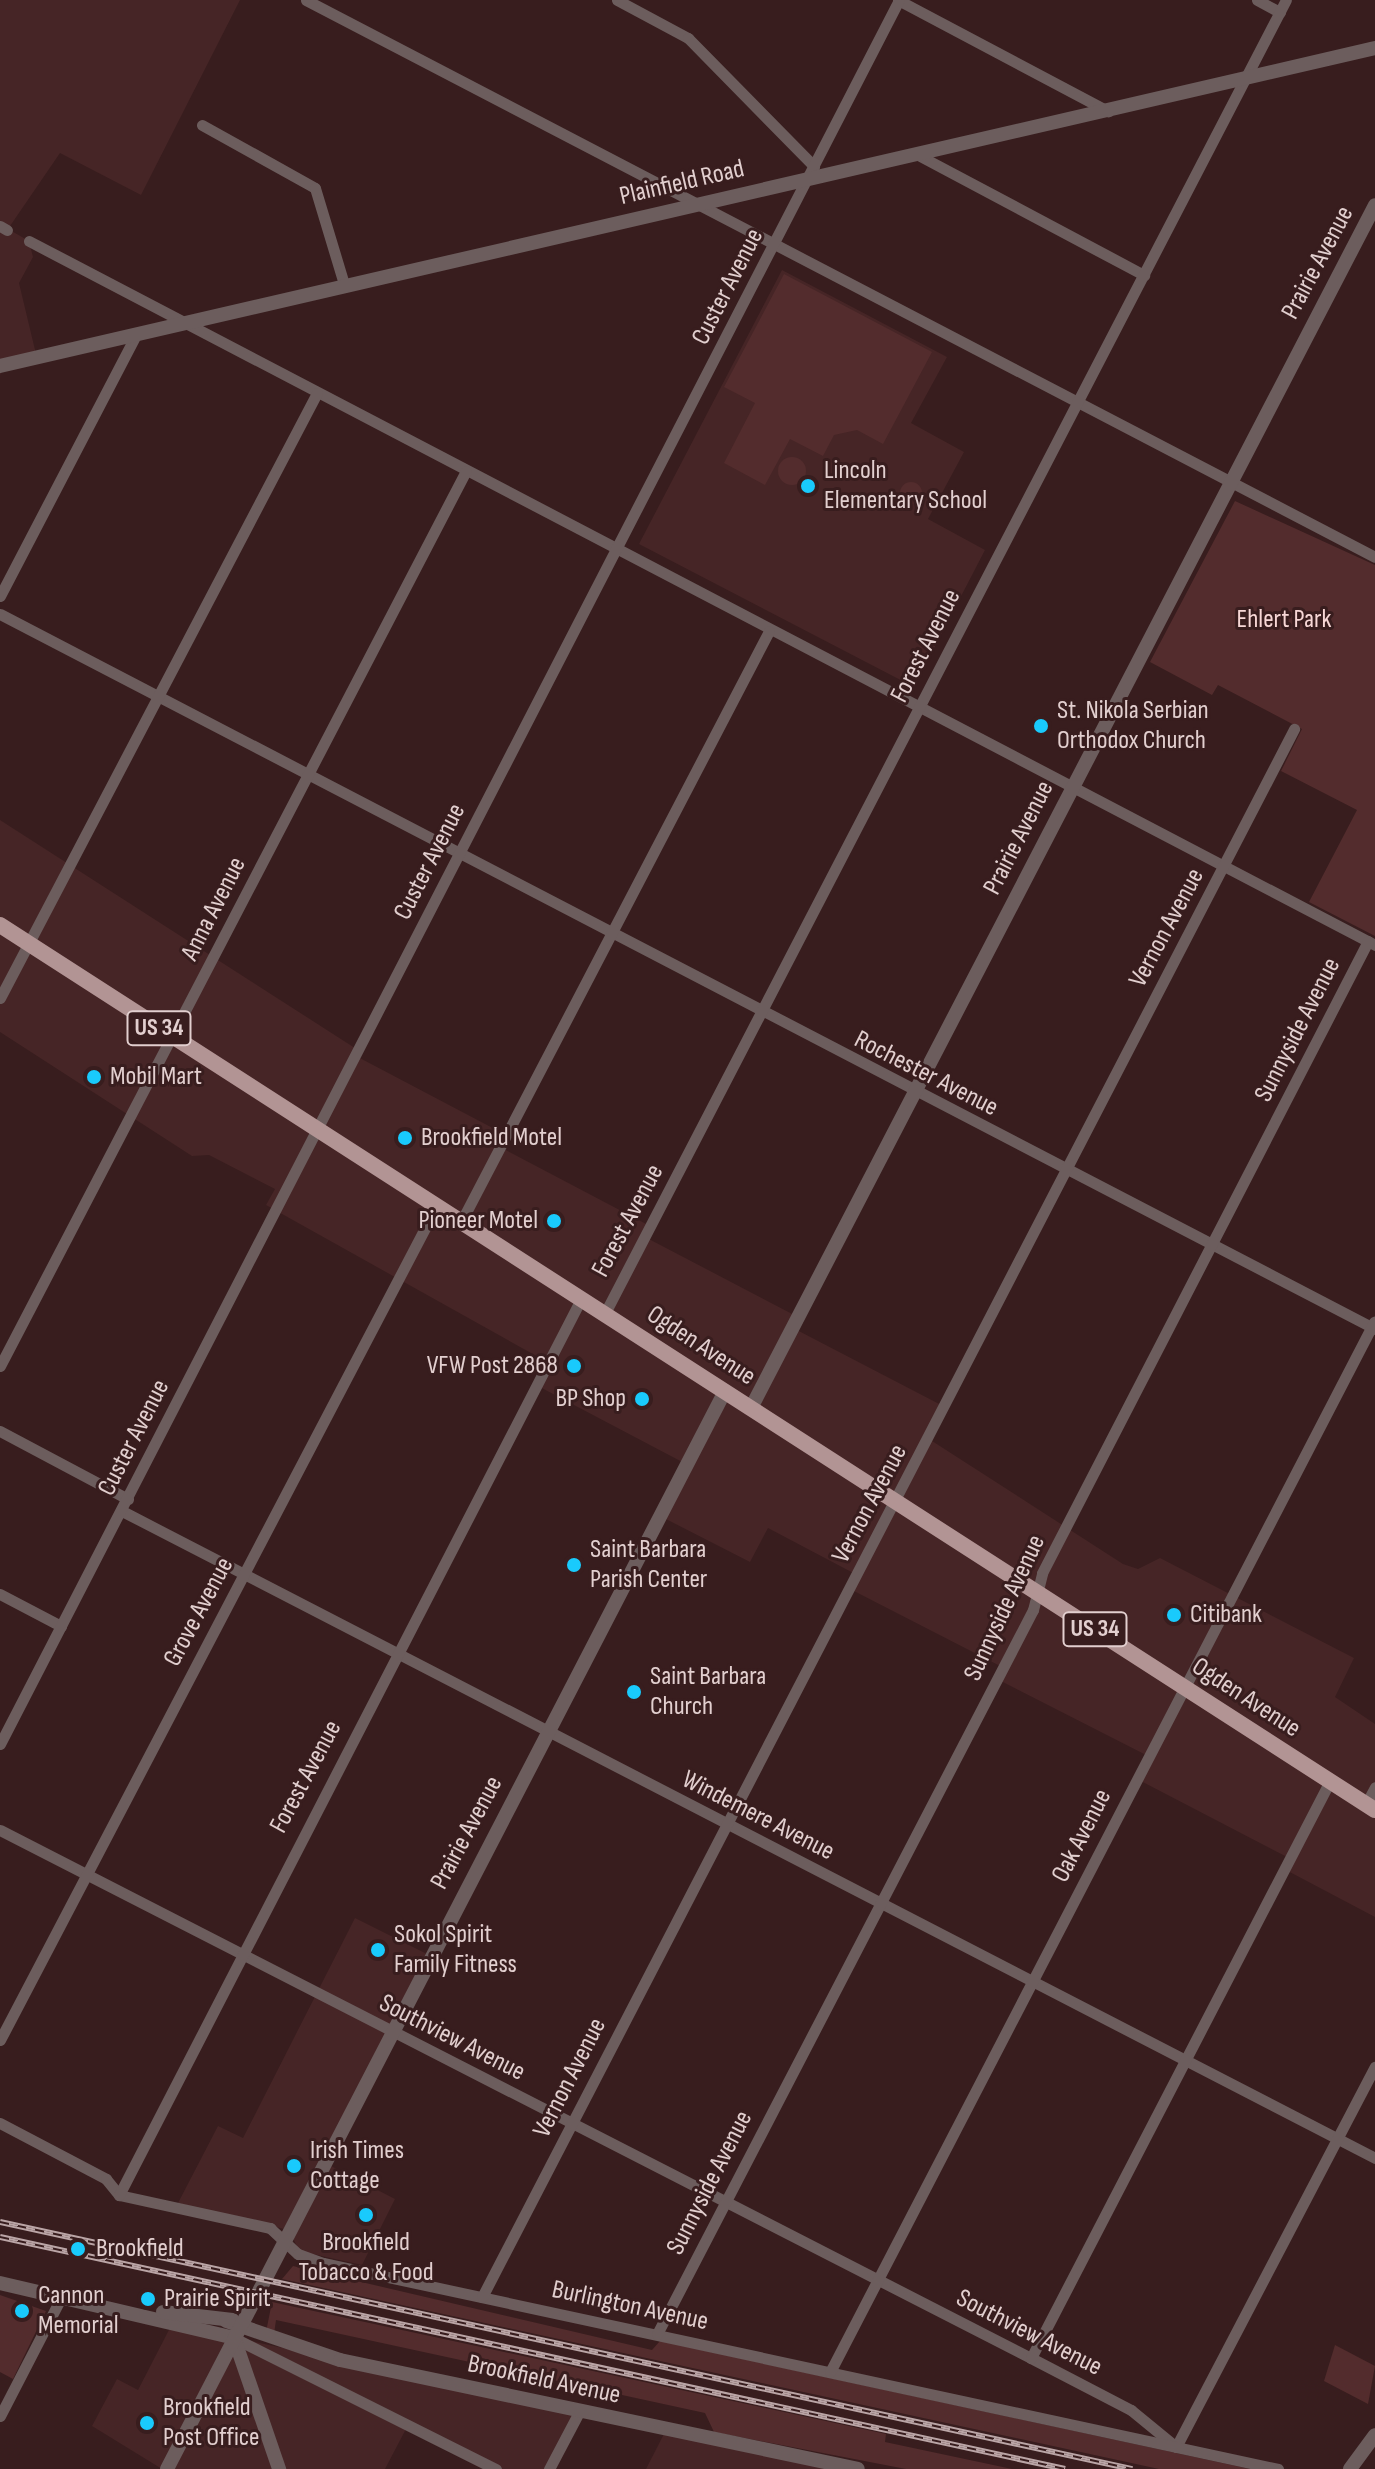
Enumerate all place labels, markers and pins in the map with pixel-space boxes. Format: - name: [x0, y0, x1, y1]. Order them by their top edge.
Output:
- place label: Lincoln Elementary School: [824, 455, 987, 516]
- marker: Lincoln Elementary School: [799, 477, 817, 495]
- place label: St. Nikola Serbian Orthodox Church: [1057, 695, 1209, 756]
- marker: St. Nikola Serbian Orthodox Church: [1032, 717, 1050, 735]
- place label: Mobil Mart: [110, 1061, 202, 1093]
- marker: Mobil Mart: [85, 1068, 103, 1086]
- place label: Brookfield Motel: [421, 1122, 562, 1154]
- marker: Brookfield Motel: [396, 1129, 414, 1147]
- place label: Pioneer Motel: [419, 1205, 538, 1237]
- marker: Pioneer Motel: [545, 1212, 563, 1230]
- place label: VFW Post 2868: [427, 1350, 558, 1382]
- marker: VFW Post 2868: [565, 1357, 583, 1375]
- place label: BP Shop: [556, 1383, 626, 1415]
- marker: BP Shop: [633, 1390, 651, 1408]
- place label: Saint Barbara Parish Center: [590, 1534, 707, 1596]
- marker: Saint Barbara Parish Center: [565, 1556, 583, 1574]
- place label: Citibank: [1190, 1599, 1262, 1631]
- marker: Citibank: [1165, 1606, 1183, 1624]
- place label: Saint Barbara Church: [650, 1661, 766, 1722]
- marker: Saint Barbara Church: [625, 1683, 643, 1701]
- place label: Sokol Spirit Family Fitness: [394, 1919, 517, 1980]
- marker: Sokol Spirit Family Fitness: [369, 1941, 387, 1959]
- place label: Irish Times Cottage: [310, 2135, 404, 2196]
- marker: Irish Times Cottage: [285, 2157, 303, 2175]
- marker: Brookfield Tobacco & Food: [357, 2206, 375, 2224]
- place label: Brookfield Tobacco & Food: [298, 2227, 434, 2288]
- place label: Brookfield: [96, 2233, 184, 2265]
- marker: Brookfield: [67, 2238, 89, 2260]
- place label: Cannon Memorial: [38, 2280, 119, 2342]
- place label: Prairie Spirit: [164, 2283, 271, 2315]
- marker: Prairie Spirit: [139, 2290, 157, 2308]
- marker: Cannon Memorial: [13, 2302, 31, 2320]
- place label: Brookfield Post Office: [163, 2392, 259, 2454]
- marker: Brookfield Post Office: [138, 2414, 156, 2432]

